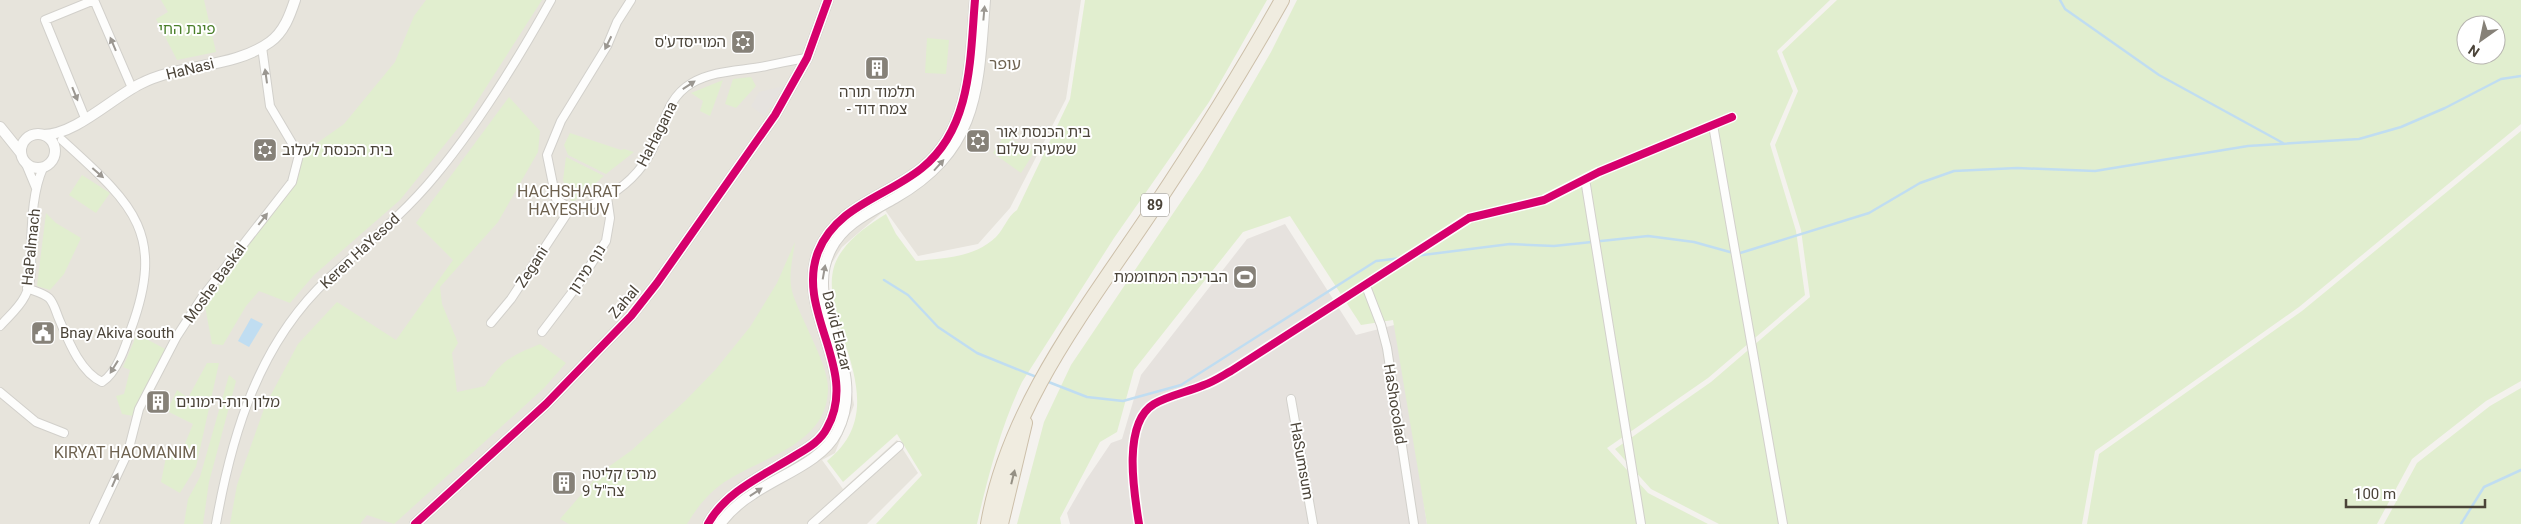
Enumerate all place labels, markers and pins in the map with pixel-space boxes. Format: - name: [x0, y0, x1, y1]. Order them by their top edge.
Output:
- synagogue icon: המוייסדע'ס: [730, 29, 756, 55]
- place label: המוייסדע'ס: [655, 33, 726, 51]
- building icon: תלמוד תורה - צמח דוד: [864, 55, 890, 81]
- place label: תלמוד תורה - צמח דוד: [839, 83, 915, 118]
- place label: בית הכנסת אור שמעיה שלום: [996, 123, 1091, 158]
- synagogue icon: בית הכנסת אור שמעיה שלום: [965, 128, 991, 154]
- synagogue icon: בית הכנסת לעלוב: [252, 137, 278, 163]
- place label: בית הכנסת לעלוב: [282, 141, 393, 159]
- sports icon: הבריכה המחוממת: [1232, 264, 1258, 290]
- place label: הבריכה המחוממת: [1114, 268, 1228, 286]
- public building icon: Bnay Akiva south: [30, 320, 56, 346]
- place label: Bnay Akiva south: [60, 324, 174, 342]
- building icon: מלון רות-רימונים: [145, 389, 171, 415]
- place label: מלון רות-רימונים: [176, 393, 280, 411]
- place label: מרכז קליטה צה"ל 9: [582, 465, 656, 500]
- building icon: מרכז קליטה צה"ל 9: [551, 470, 577, 496]

